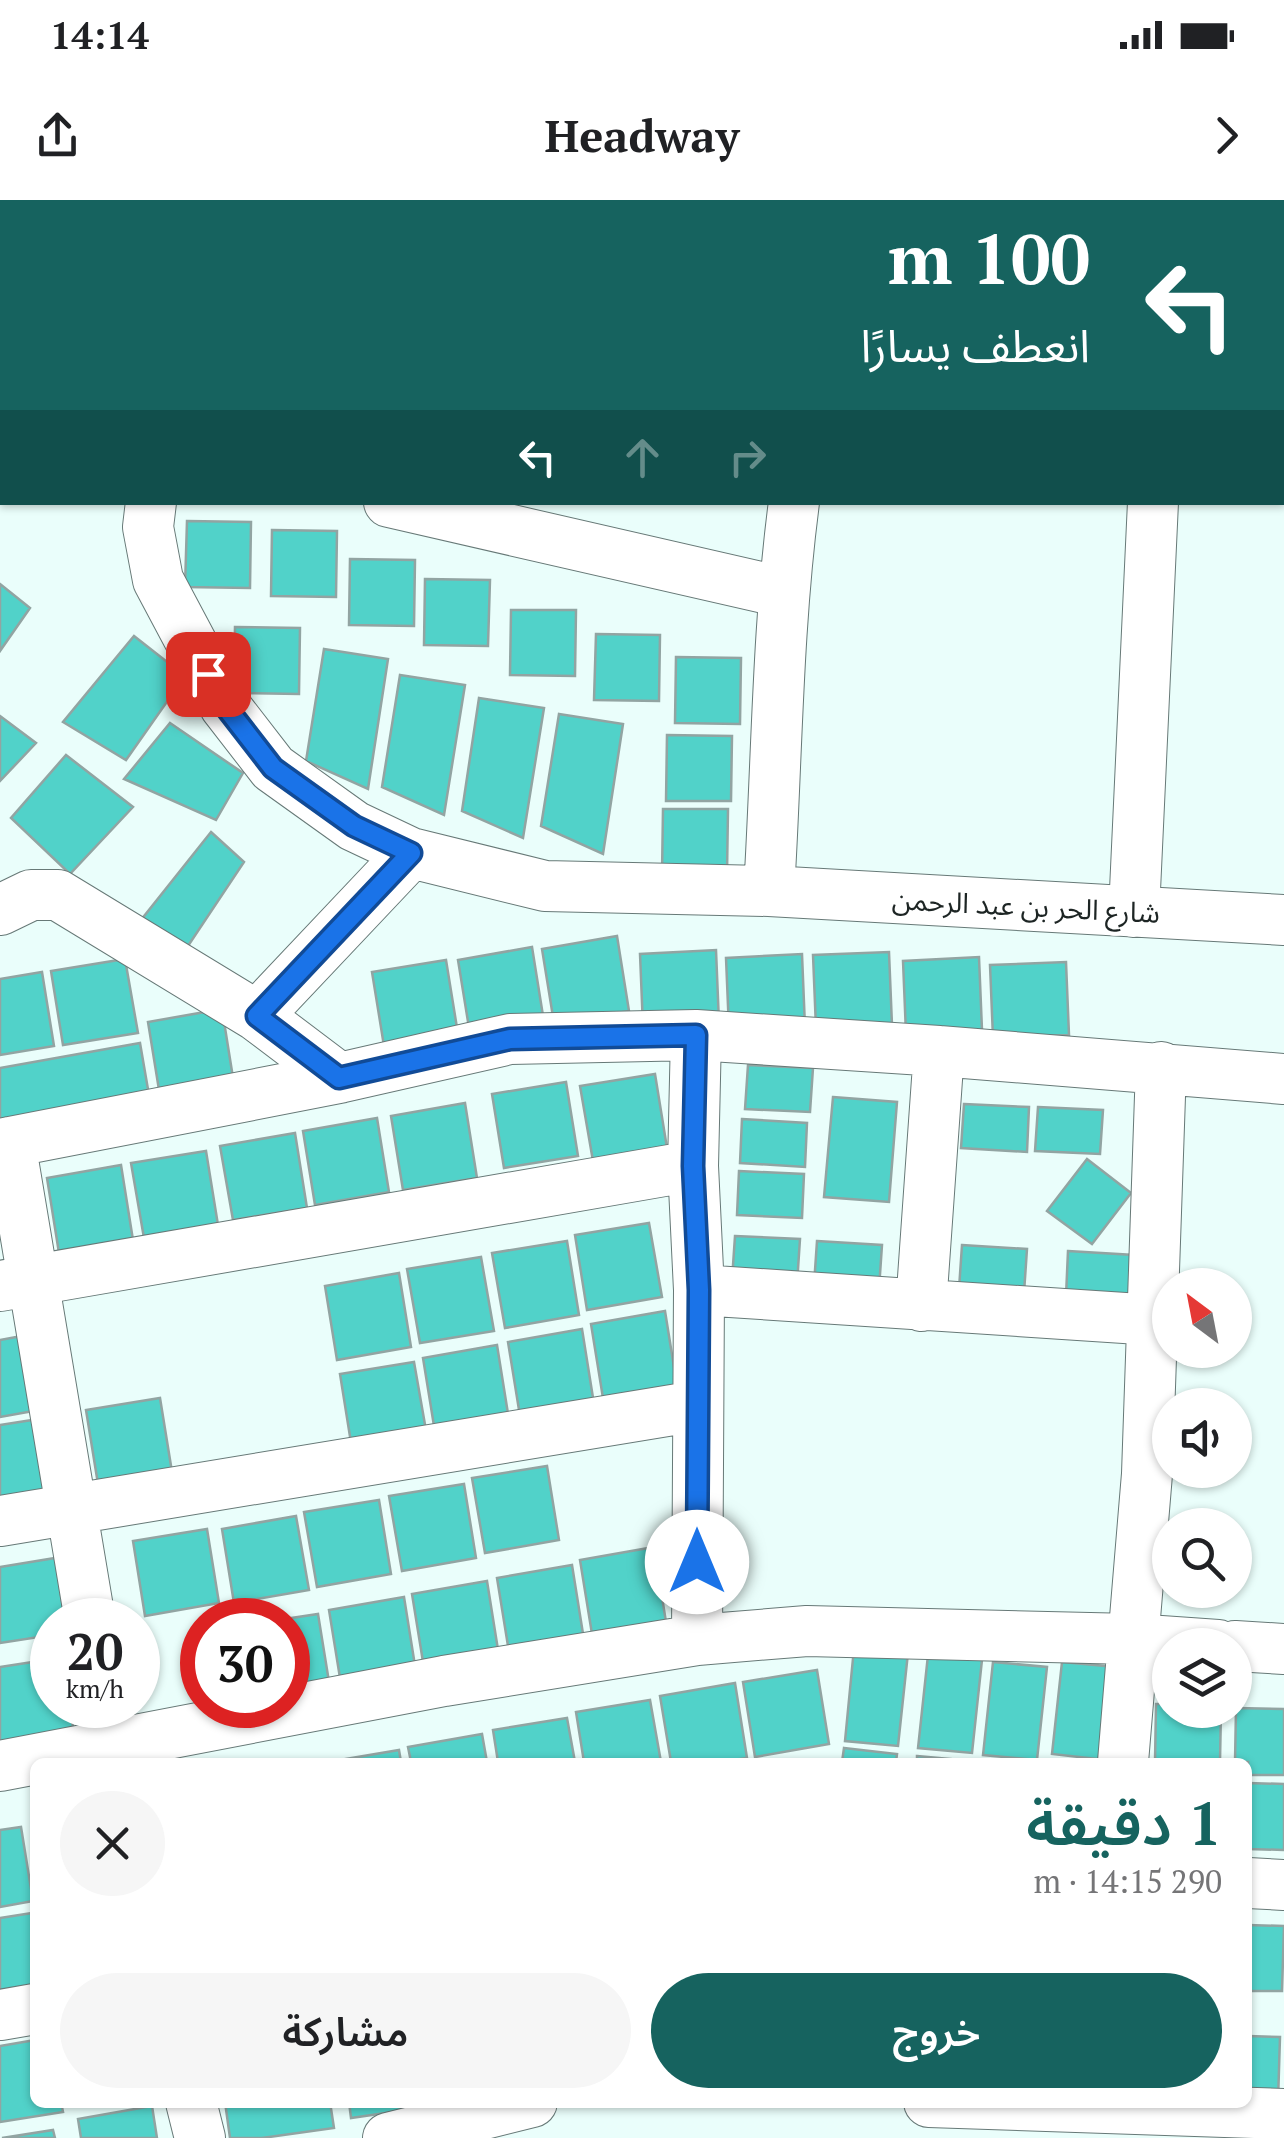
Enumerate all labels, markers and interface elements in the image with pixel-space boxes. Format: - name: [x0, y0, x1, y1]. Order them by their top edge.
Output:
- text: 14:14: [50, 10, 149, 60]
- text: Headway: [545, 105, 739, 165]
- icon: share: [30, 108, 85, 163]
- icon: forward: [1199, 108, 1254, 163]
- text: 100 m: [888, 211, 1090, 304]
- icon: left: [1125, 240, 1255, 370]
- text: انعطف يسارًا: [861, 315, 1090, 375]
- icon: left: [510, 430, 565, 485]
- icon: ahead: [615, 430, 670, 485]
- icon: right: [720, 430, 775, 485]
- pin: [166, 632, 251, 717]
- icon: arrive: [181, 647, 236, 702]
- street label: شارع الحر بن عبد الرحمن: [891, 880, 1161, 934]
- north arrow: [1152, 1268, 1252, 1368]
- map controls: [1152, 1268, 1252, 1728]
- button: sound: [1152, 1388, 1252, 1488]
- button: search: [1152, 1508, 1252, 1608]
- position arrow: [645, 1510, 749, 1614]
- speed limit sign: 30: [180, 1598, 310, 1728]
- text: 20: [67, 1618, 123, 1684]
- button: layers: [1152, 1628, 1252, 1728]
- text: km/h: [66, 1672, 124, 1705]
- text: 1 دقيقة: [1026, 1783, 1222, 1862]
- button: close: [60, 1791, 165, 1896]
- text: 290 m · 14:15: [1034, 1860, 1222, 1902]
- button: مشاركة: [60, 1973, 631, 2088]
- button: خروج: [651, 1973, 1222, 2088]

